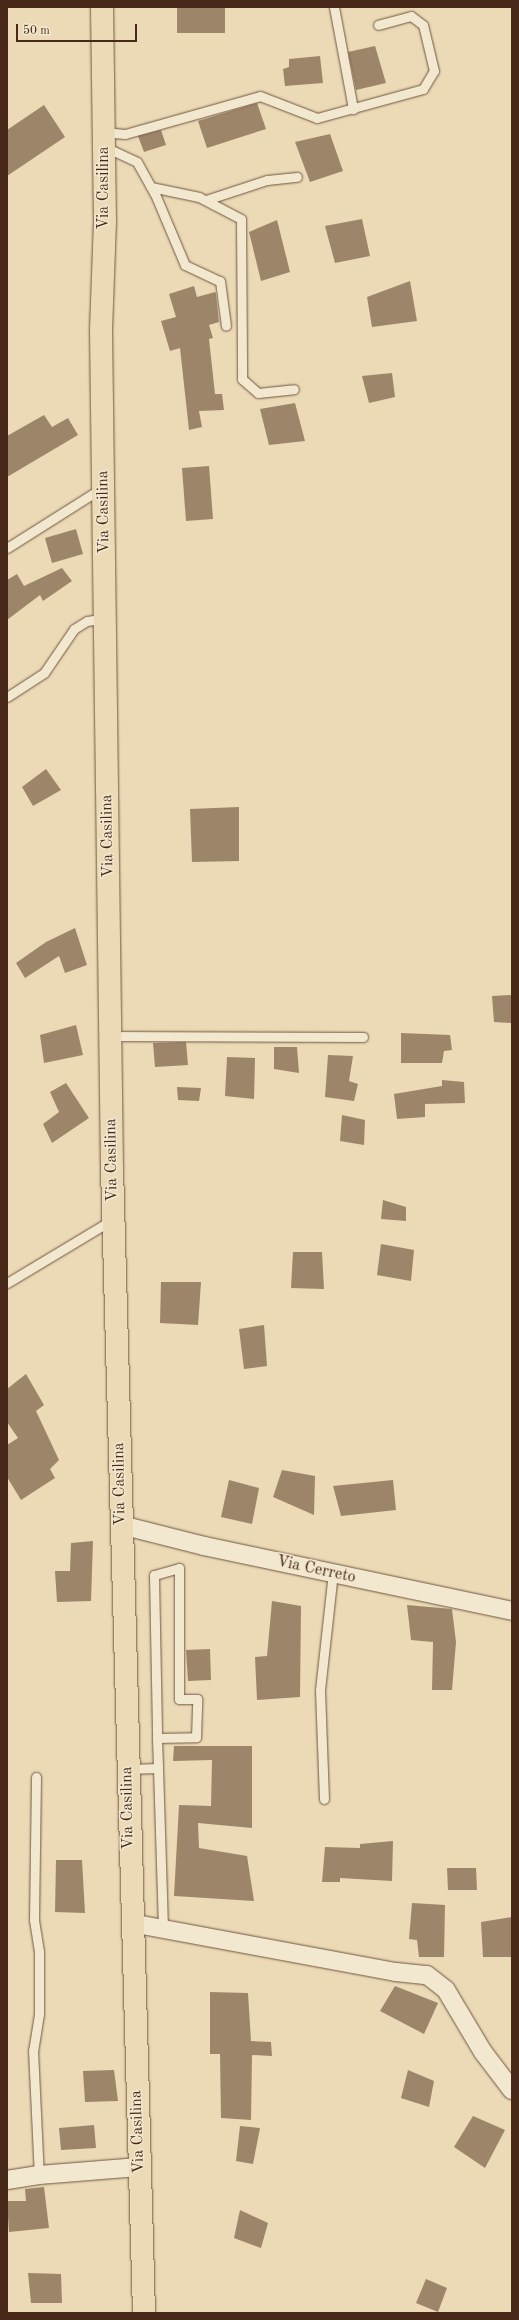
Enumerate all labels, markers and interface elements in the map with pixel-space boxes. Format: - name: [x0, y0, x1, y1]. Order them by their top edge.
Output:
- scale bar: [18, 16, 139, 42]
- text: 50 m: [23, 25, 50, 37]
- street label: Via Casilina: [94, 146, 114, 230]
- street label: Via Casilina: [94, 470, 114, 554]
- street label: Via Casilina: [98, 794, 118, 878]
- street label: Via Casilina: [102, 1118, 122, 1202]
- street label: Via Casilina: [110, 1442, 130, 1526]
- street label: Via Cerreto: [275, 1552, 357, 1588]
- street label: Via Casilina: [118, 1766, 138, 1850]
- street label: Via Casilina: [127, 2090, 149, 2174]

